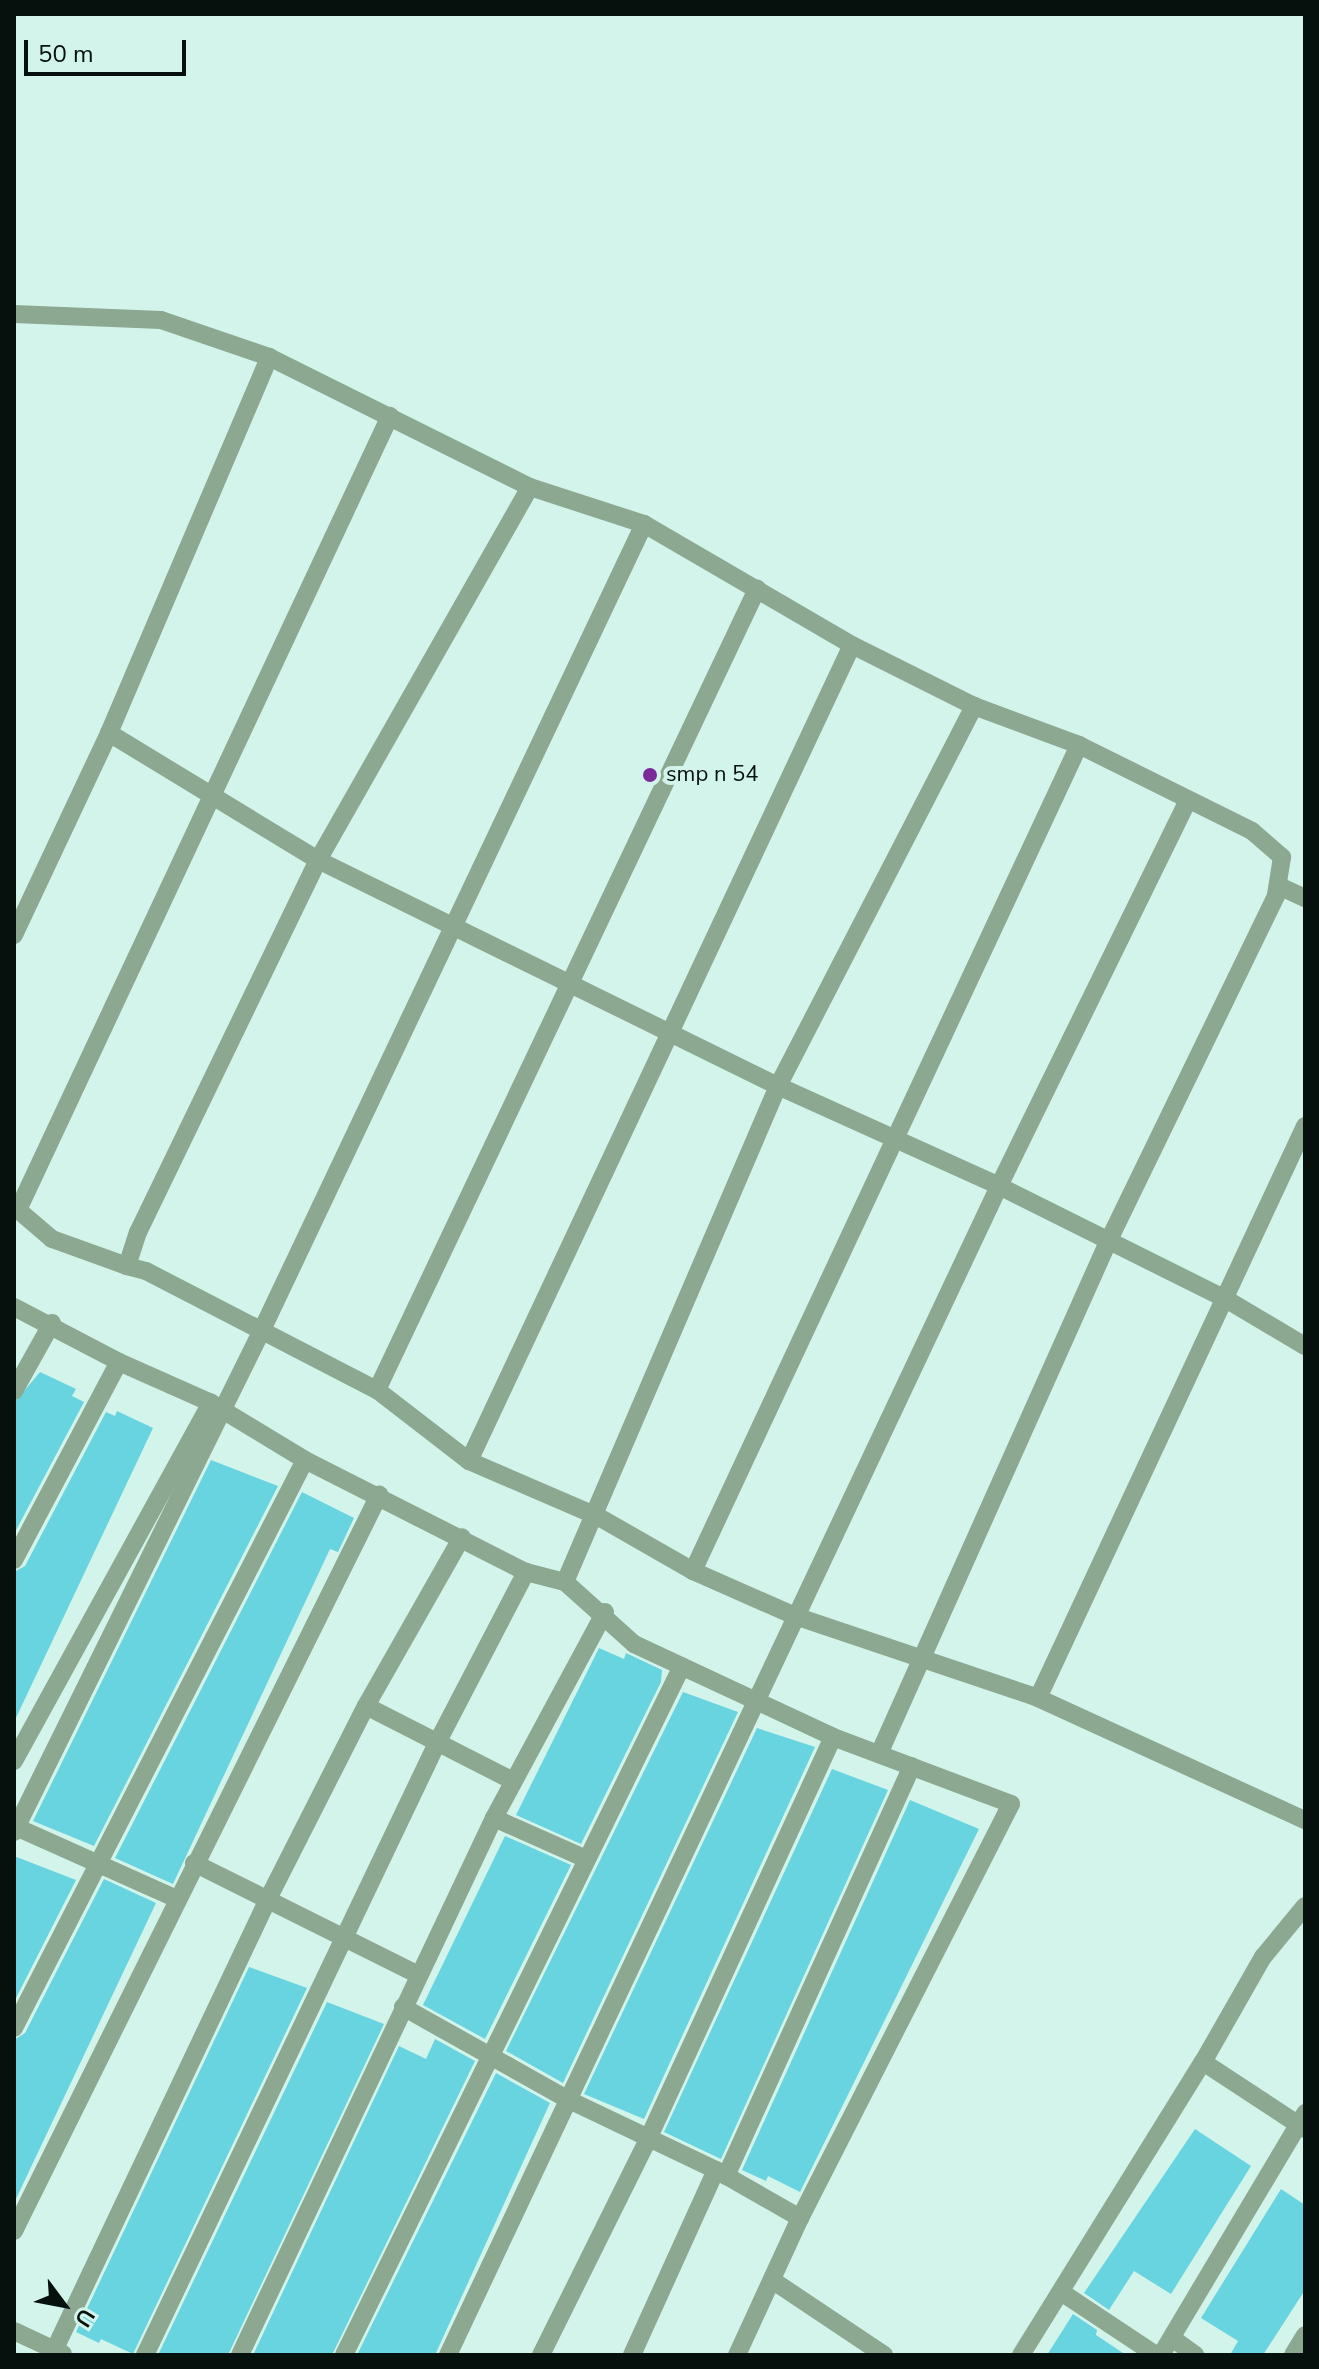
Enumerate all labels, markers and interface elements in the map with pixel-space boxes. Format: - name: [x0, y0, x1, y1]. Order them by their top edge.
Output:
- scale bar: [28, 24, 190, 74]
- text: 50 m: [38, 38, 94, 70]
- place label: smp n 54: [666, 762, 758, 788]
- marker: smp n 54: [641, 766, 659, 784]
- north arrow: [24, 2265, 104, 2345]
- text: U: [67, 2303, 101, 2333]

